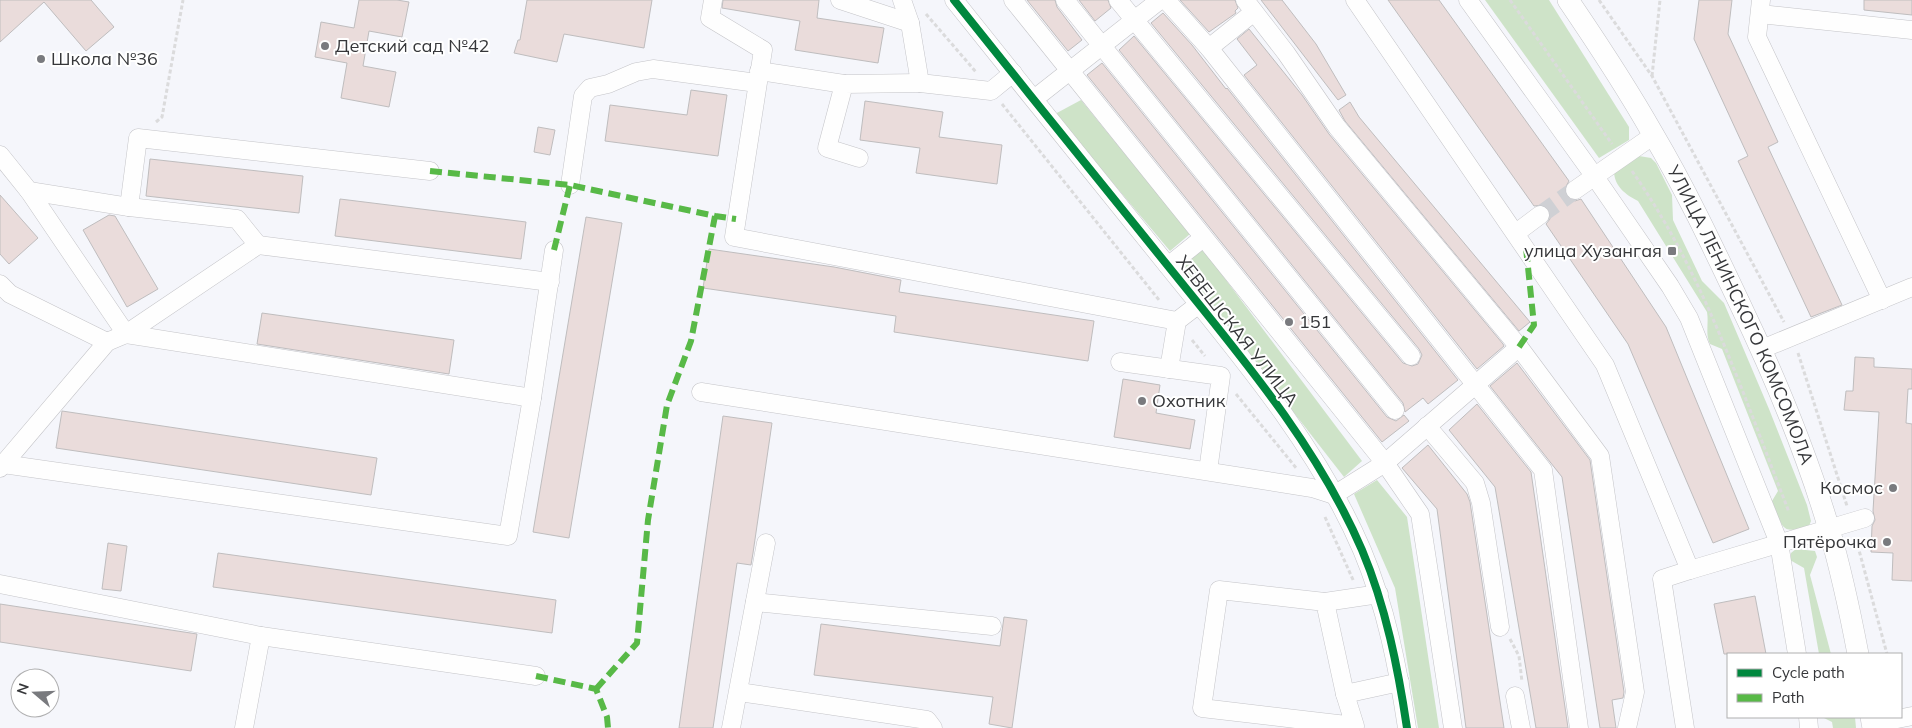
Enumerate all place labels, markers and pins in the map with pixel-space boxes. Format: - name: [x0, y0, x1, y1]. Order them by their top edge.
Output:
- place label: Детский сад №42: [335, 34, 489, 57]
- marker: Детский сад №42: [319, 40, 331, 52]
- place label: Школа №36: [51, 47, 158, 70]
- marker: Школа №36: [35, 53, 47, 65]
- place label: улица Хузангая: [1524, 239, 1662, 262]
- marker: улица Хузангая: [1666, 245, 1678, 257]
- place label: 151: [1299, 310, 1331, 333]
- marker: 151: [1283, 316, 1295, 328]
- place label: Охотник: [1152, 389, 1226, 412]
- marker: Охотник: [1136, 395, 1148, 407]
- place label: Космос: [1820, 476, 1883, 499]
- marker: Космос: [1887, 482, 1899, 494]
- place label: Пятёрочка: [1783, 530, 1877, 553]
- marker: Пятёрочка: [1881, 536, 1893, 548]

